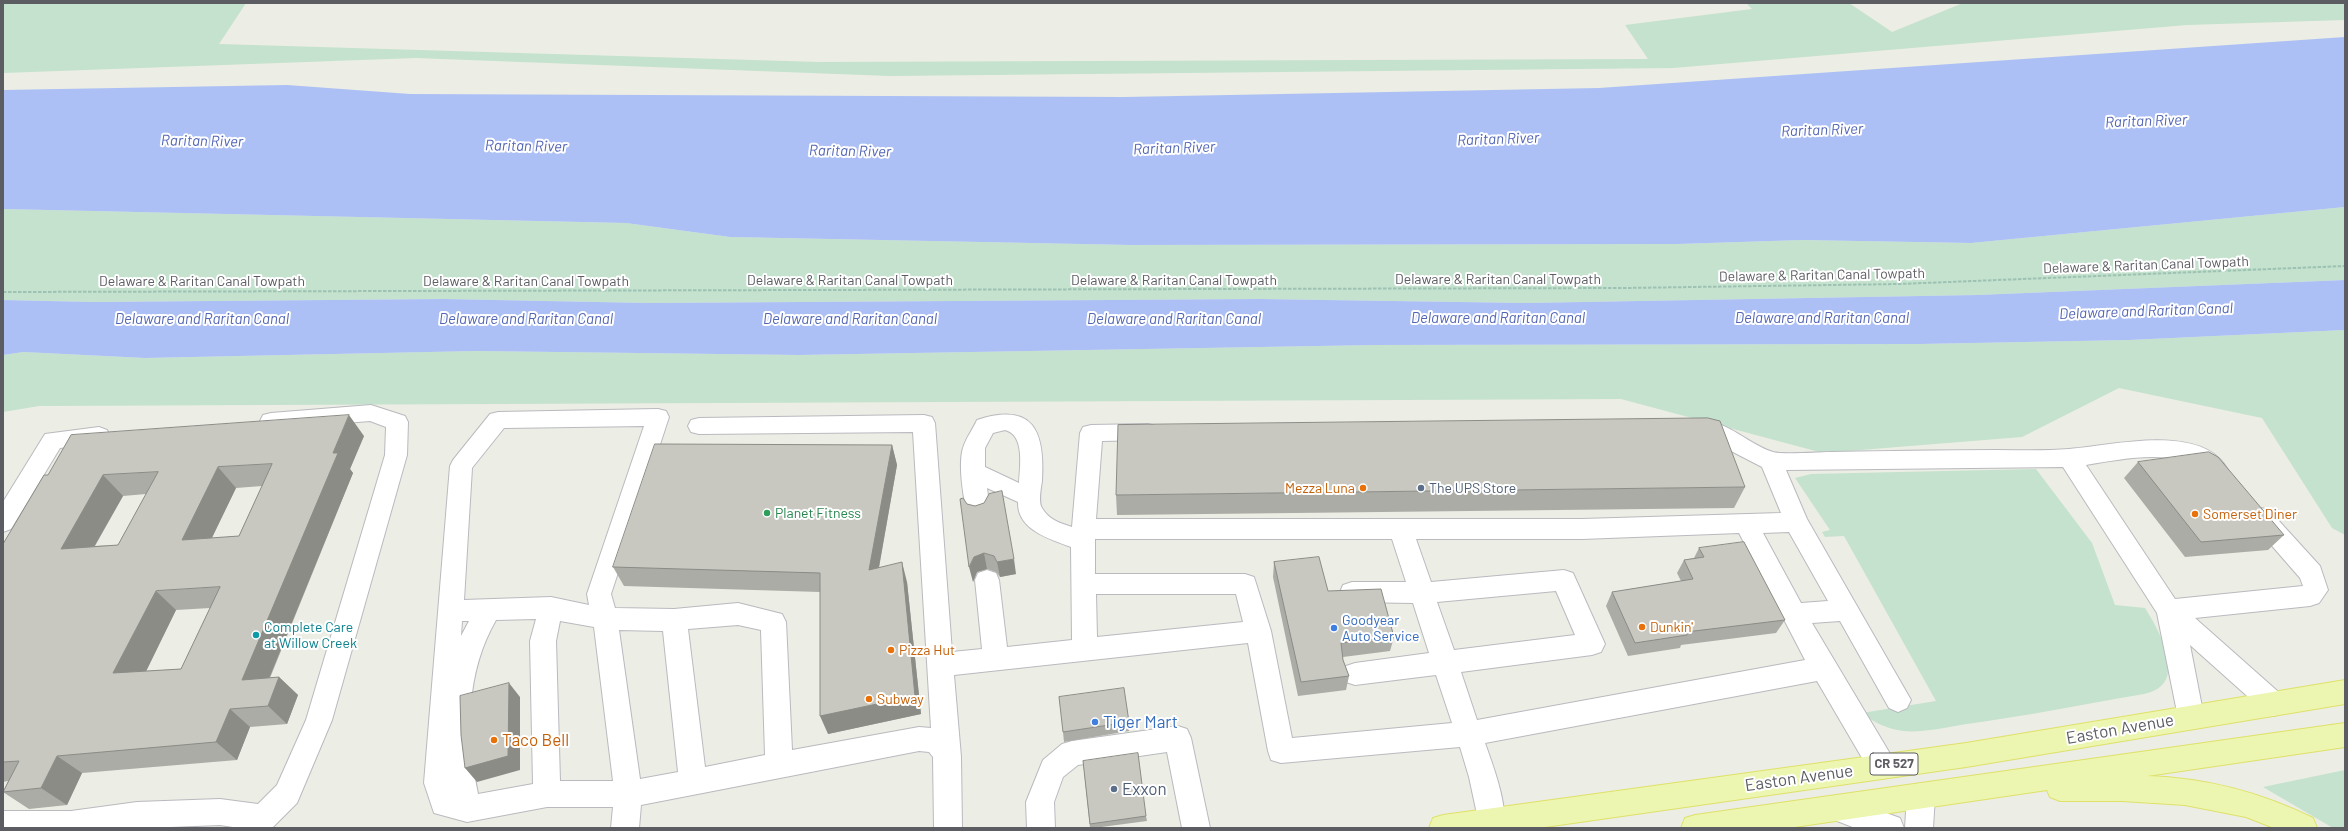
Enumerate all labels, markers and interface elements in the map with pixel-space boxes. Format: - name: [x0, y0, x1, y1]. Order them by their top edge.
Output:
- water label: Raritan River: [2105, 111, 2187, 131]
- water label: Raritan River: [1781, 120, 1863, 140]
- water label: Raritan River: [1457, 129, 1539, 149]
- water label: Raritan River: [161, 131, 243, 151]
- water label: Raritan River: [485, 136, 567, 156]
- water label: Raritan River: [1133, 138, 1215, 158]
- water label: Raritan River: [809, 141, 891, 161]
- street label: Delaware & Raritan Canal Towpath: [2043, 253, 2249, 277]
- street label: Delaware & Raritan Canal Towpath: [1719, 265, 1925, 285]
- street label: Delaware & Raritan Canal Towpath: [1395, 271, 1601, 287]
- street label: Delaware & Raritan Canal Towpath: [747, 272, 953, 288]
- street label: Delaware & Raritan Canal Towpath: [1071, 272, 1277, 288]
- street label: Delaware & Raritan Canal Towpath: [99, 273, 305, 289]
- street label: Delaware & Raritan Canal Towpath: [423, 273, 629, 289]
- water label: Delaware and Raritan Canal: [2059, 299, 2233, 323]
- water label: Delaware and Raritan Canal: [1411, 309, 1585, 327]
- water label: Delaware and Raritan Canal: [1735, 309, 1909, 327]
- water label: Delaware and Raritan Canal: [115, 310, 289, 328]
- water label: Delaware and Raritan Canal: [439, 310, 613, 328]
- water label: Delaware and Raritan Canal: [763, 310, 937, 328]
- water label: Delaware and Raritan Canal: [1087, 310, 1261, 328]
- place label: Mezza Luna: [1285, 480, 1355, 496]
- place label: The UPS Store: [1429, 480, 1516, 496]
- marker: Mezza Luna: [1358, 483, 1368, 493]
- marker: The UPS Store: [1416, 483, 1426, 493]
- place label: Planet Fitness: [775, 505, 861, 521]
- place label: Somerset Diner: [2203, 506, 2297, 522]
- marker: Planet Fitness: [762, 508, 772, 518]
- marker: Somerset Diner: [2190, 509, 2200, 519]
- place label: Goodyear Auto Service: [1342, 612, 1419, 644]
- place label: Complete Care at Willow Creek: [264, 619, 357, 652]
- place label: Dunkin': [1650, 619, 1693, 635]
- marker: Dunkin': [1637, 622, 1647, 632]
- marker: Goodyear Auto Service: [1329, 623, 1339, 633]
- marker: Complete Care at Willow Creek: [251, 630, 261, 640]
- place label: Pizza Hut: [899, 642, 955, 658]
- marker: Pizza Hut: [886, 645, 896, 655]
- place label: Subway: [877, 691, 924, 707]
- marker: Subway: [864, 694, 874, 704]
- street label: Easton Avenue: [2065, 709, 2175, 749]
- place label: Tiger Mart: [1103, 712, 1178, 732]
- marker: Tiger Mart: [1090, 717, 1100, 727]
- place label: Taco Bell: [502, 730, 569, 750]
- marker: Taco Bell: [489, 735, 499, 745]
- road number: CR 527: [1870, 753, 1918, 775]
- street label: Easton Avenue: [1744, 760, 1854, 796]
- place label: Exxon: [1122, 779, 1167, 799]
- marker: Exxon: [1109, 784, 1119, 794]

